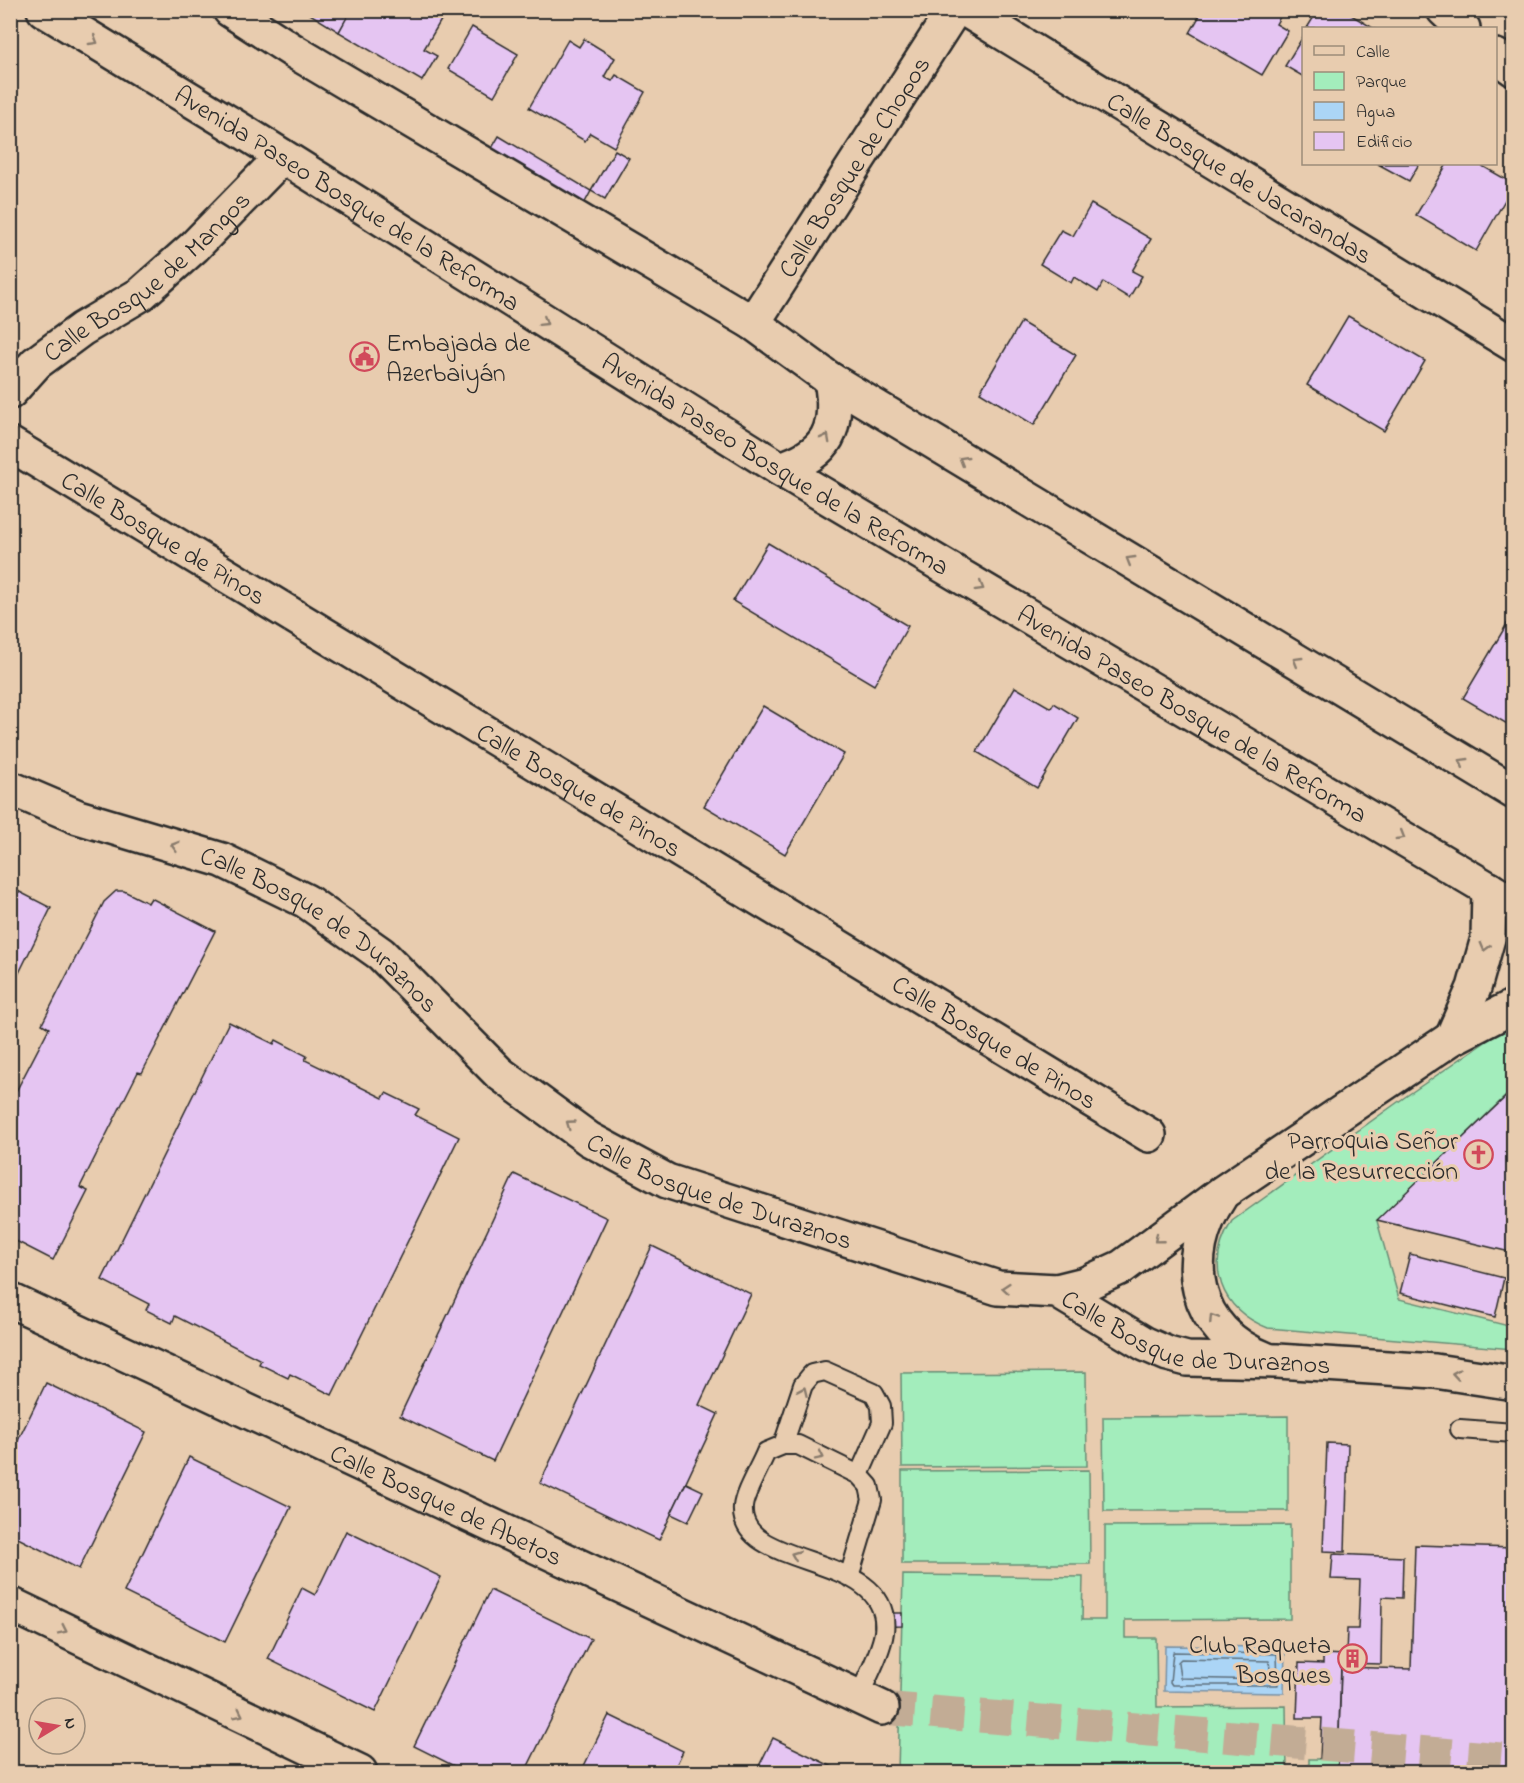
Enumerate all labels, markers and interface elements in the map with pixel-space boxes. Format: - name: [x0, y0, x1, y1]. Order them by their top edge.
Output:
- legend: [1302, 27, 1497, 165]
- one-way arrow: [88, 33, 98, 45]
- text: Calle: [1356, 40, 1391, 66]
- street label: Calle Bosque de Chopos: [771, 50, 941, 287]
- text: Parque: [1356, 70, 1407, 96]
- street label: Avenida Paseo Bosque de la Reforma: [166, 78, 526, 323]
- street label: Calle Bosque de Jacarandas: [1098, 84, 1378, 276]
- text: Agua: [1356, 100, 1395, 127]
- text: Edificio: [1356, 130, 1412, 156]
- street label: Calle Bosque de Mangos: [37, 184, 261, 373]
- one-way arrow: [538, 315, 549, 326]
- place label: Embajada de Azerbaiyán: [386, 326, 531, 394]
- public building icon: Embajada de Azerbaiyán: [349, 341, 381, 373]
- street label: Avenida Paseo Bosque de la Reforma: [593, 345, 955, 587]
- one-way arrow: [819, 433, 830, 444]
- one-way arrow: [959, 455, 969, 467]
- street label: Calle Bosque de Pinos: [53, 463, 272, 617]
- one-way arrow: [1126, 556, 1136, 568]
- one-way arrow: [974, 580, 984, 592]
- street label: Avenida Paseo Bosque de la Reforma: [1009, 597, 1374, 835]
- one-way arrow: [1292, 658, 1303, 669]
- street label: Calle Bosque de Pinos: [468, 715, 688, 869]
- one-way arrow: [1459, 758, 1469, 770]
- one-way arrow: [1395, 829, 1405, 840]
- street label: Calle Bosque de Duraznos: [195, 839, 446, 1023]
- one-way arrow: [170, 841, 181, 853]
- one-way arrow: [1480, 941, 1492, 952]
- street label: Calle Bosque de Pinos: [884, 967, 1103, 1121]
- one-way arrow: [565, 1121, 576, 1132]
- place label: Parroquia Señor de la Resurrección: [1264, 1124, 1459, 1192]
- street label: Calle Bosque de Duraznos: [579, 1125, 856, 1262]
- church icon: Parroquia Señor de la Resurrección: [1463, 1139, 1495, 1171]
- one-way arrow: [1153, 1232, 1164, 1243]
- one-way arrow: [1001, 1282, 1010, 1295]
- street label: Calle Bosque de Duraznos: [1053, 1282, 1331, 1386]
- one-way arrow: [1209, 1314, 1221, 1324]
- one-way arrow: [1451, 1369, 1460, 1381]
- one-way arrow: [795, 1386, 807, 1397]
- street label: Calle Bosque de Abetos: [323, 1436, 568, 1578]
- one-way arrow: [814, 1449, 824, 1460]
- one-way arrow: [790, 1550, 801, 1562]
- one-way arrow: [57, 1622, 68, 1634]
- place label: Club Raqueta Bosques: [1189, 1628, 1331, 1696]
- building icon: Club Raqueta Bosques: [1336, 1643, 1368, 1675]
- north arrow: [27, 1696, 87, 1756]
- one-way arrow: [233, 1707, 244, 1719]
- text: N: [57, 1716, 83, 1731]

